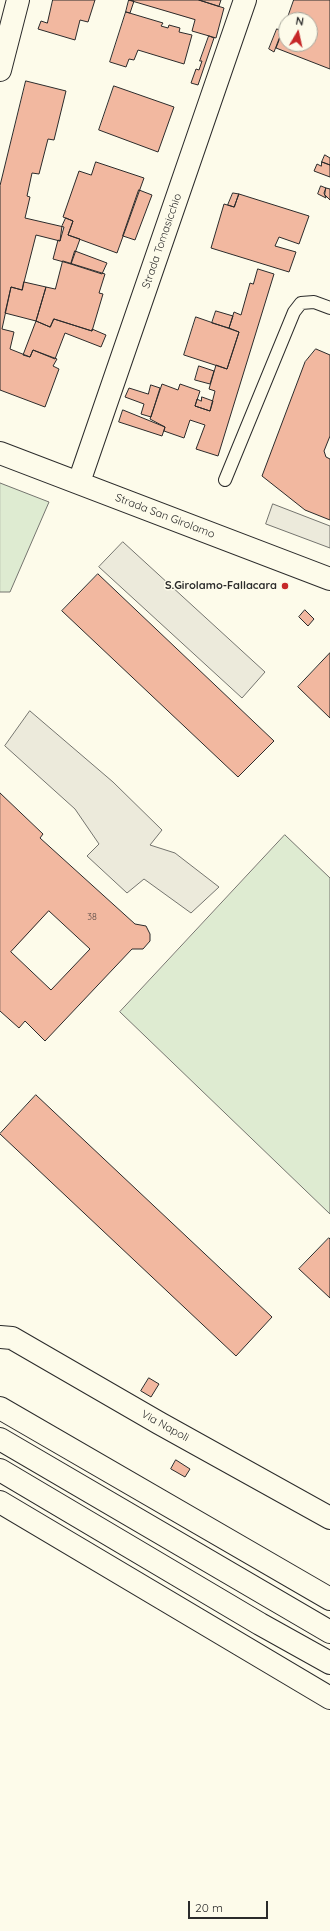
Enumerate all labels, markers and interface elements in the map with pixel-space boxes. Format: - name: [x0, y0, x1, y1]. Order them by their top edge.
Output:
- north arrow: [278, 12, 318, 52]
- text: N: [295, 14, 305, 29]
- street label: Strada Tomasicchio: [140, 192, 184, 290]
- street label: Strada San Girolamo: [113, 491, 217, 541]
- place label: S.Girolamo-Fallacara: [165, 579, 277, 593]
- marker: S.Girolamo-Fallacara: [280, 581, 290, 591]
- house number: 38: [87, 912, 97, 922]
- street label: Via Napoli: [139, 1408, 191, 1444]
- scale bar: [190, 1893, 270, 1919]
- text: 20 m: [195, 1900, 223, 1915]

